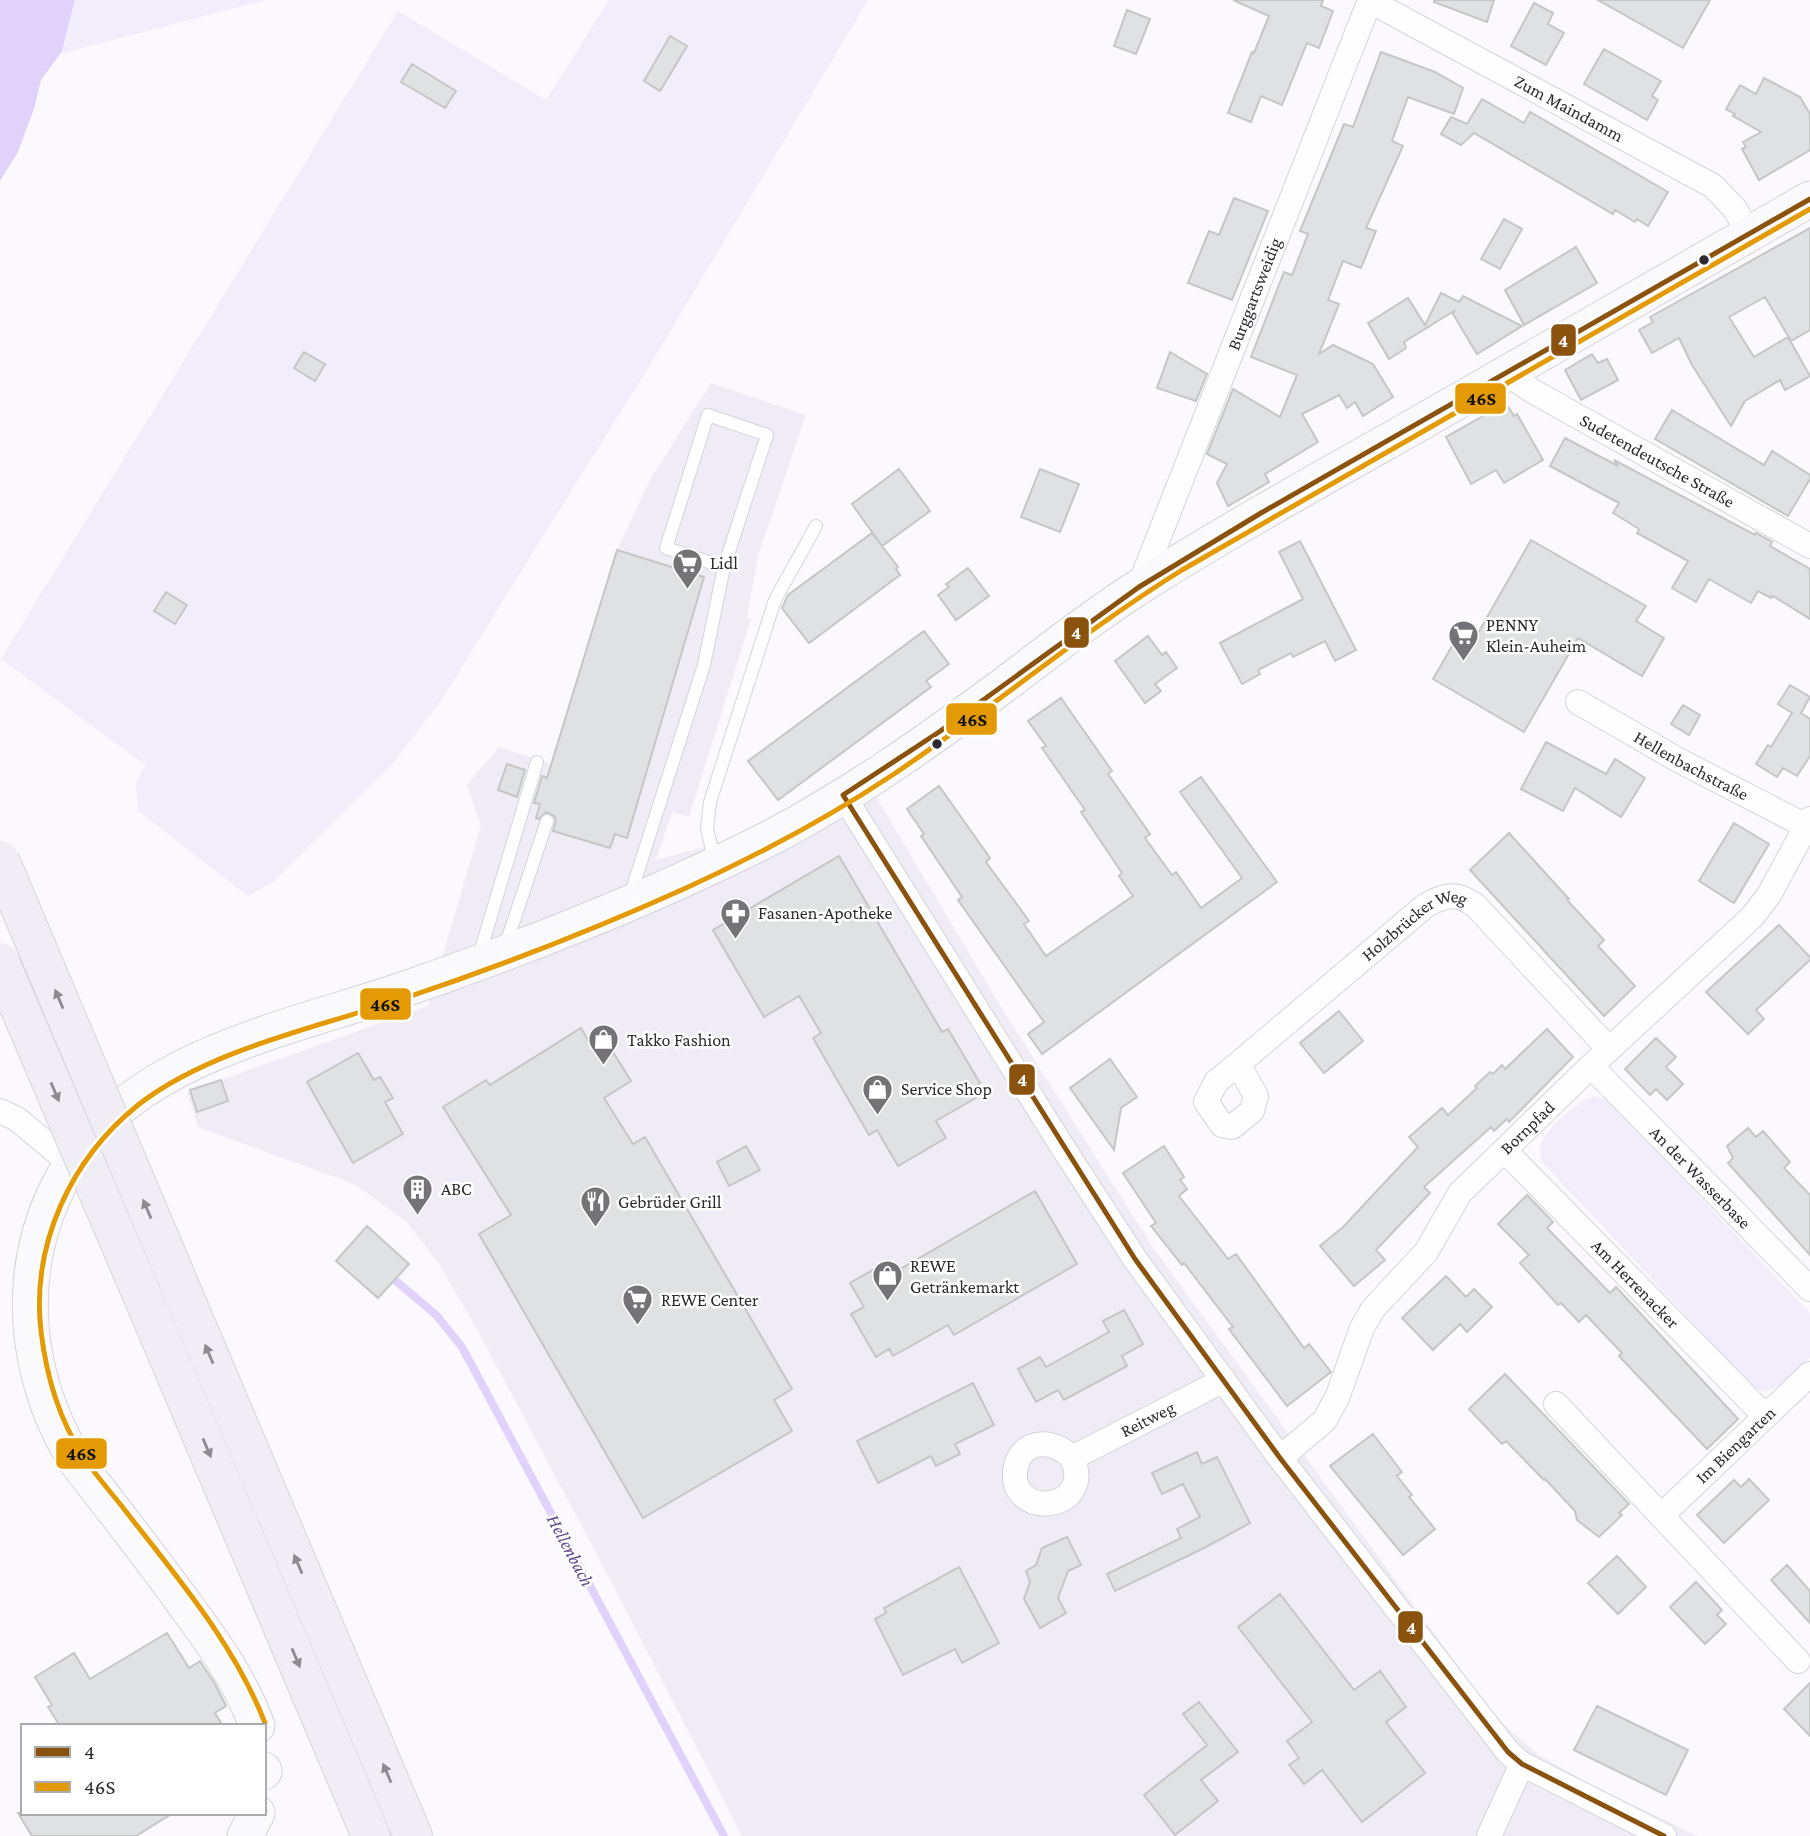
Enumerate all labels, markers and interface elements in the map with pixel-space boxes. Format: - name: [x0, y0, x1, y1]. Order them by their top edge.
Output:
- street label: Zum Maindamm: [1511, 71, 1627, 146]
- street label: Burggartsweidig: [1223, 235, 1286, 353]
- unlabelled marker: [1697, 253, 1711, 267]
- line badge: 4: [1550, 323, 1577, 357]
- text: 4: [1558, 330, 1568, 351]
- line badge: 46S: [1454, 382, 1507, 415]
- text: 46S: [1466, 388, 1496, 409]
- street label: Sudetendeutsche Straße: [1577, 410, 1738, 512]
- supermarket icon: Lidl: [670, 546, 704, 590]
- place label: Lidl: [710, 553, 738, 573]
- place label: PENNY Klein-Auheim: [1486, 615, 1587, 656]
- line badge: 4: [1063, 616, 1090, 649]
- supermarket icon: PENNY Klein-Auheim: [1446, 618, 1480, 662]
- text: 4: [1071, 622, 1081, 643]
- line badge: 46S: [945, 702, 998, 736]
- text: 46S: [957, 709, 987, 730]
- street label: Hellenbachstraße: [1631, 727, 1752, 805]
- unlabelled marker: [930, 737, 944, 751]
- street label: Holzbrücker Weg: [1358, 885, 1471, 965]
- pharmacy icon: Fasanen-Apotheke: [718, 896, 752, 940]
- place label: Fasanen-Apotheke: [758, 903, 893, 923]
- line badge: 46S: [359, 987, 412, 1021]
- one-way arrow: [53, 988, 64, 1009]
- text: 46S: [370, 994, 400, 1015]
- shop icon: Takko Fashion: [587, 1023, 621, 1067]
- place label: Takko Fashion: [627, 1030, 731, 1050]
- line badge: 4: [1008, 1063, 1036, 1096]
- text: 4: [1017, 1069, 1027, 1090]
- shop icon: Service Shop: [861, 1072, 895, 1116]
- place label: Service Shop: [901, 1079, 992, 1099]
- one-way arrow: [50, 1082, 61, 1103]
- street label: Bornpfad: [1496, 1097, 1559, 1158]
- street label: An der Wasserbase: [1646, 1122, 1755, 1233]
- building icon: ABC: [401, 1172, 435, 1216]
- place label: ABC: [441, 1179, 472, 1199]
- restaurant icon: Gebrüder Grill: [578, 1185, 612, 1229]
- place label: Gebrüder Grill: [618, 1192, 722, 1212]
- one-way arrow: [141, 1198, 152, 1219]
- street label: Am Herrenacker: [1587, 1235, 1684, 1333]
- place label: REWE Getränkemarkt: [910, 1256, 1020, 1297]
- shop icon: REWE Getränkemarkt: [870, 1259, 904, 1303]
- supermarket icon: REWE Center: [621, 1283, 655, 1327]
- place label: REWE Center: [661, 1290, 759, 1310]
- one-way arrow: [203, 1344, 214, 1365]
- street label: Reitweg: [1117, 1397, 1178, 1441]
- street label: Im Biengarten: [1692, 1402, 1780, 1487]
- line badge: 46S: [55, 1437, 108, 1470]
- one-way arrow: [201, 1438, 212, 1459]
- text: 46S: [66, 1443, 96, 1464]
- water label: Hellenbach: [543, 1510, 598, 1590]
- one-way arrow: [292, 1554, 304, 1574]
- line badge: 4: [1397, 1610, 1424, 1644]
- text: 4: [1406, 1617, 1416, 1638]
- one-way arrow: [290, 1647, 301, 1668]
- legend: [21, 1724, 266, 1815]
- text: 4: [84, 1740, 95, 1764]
- one-way arrow: [381, 1762, 392, 1783]
- text: 46S: [84, 1775, 115, 1799]

